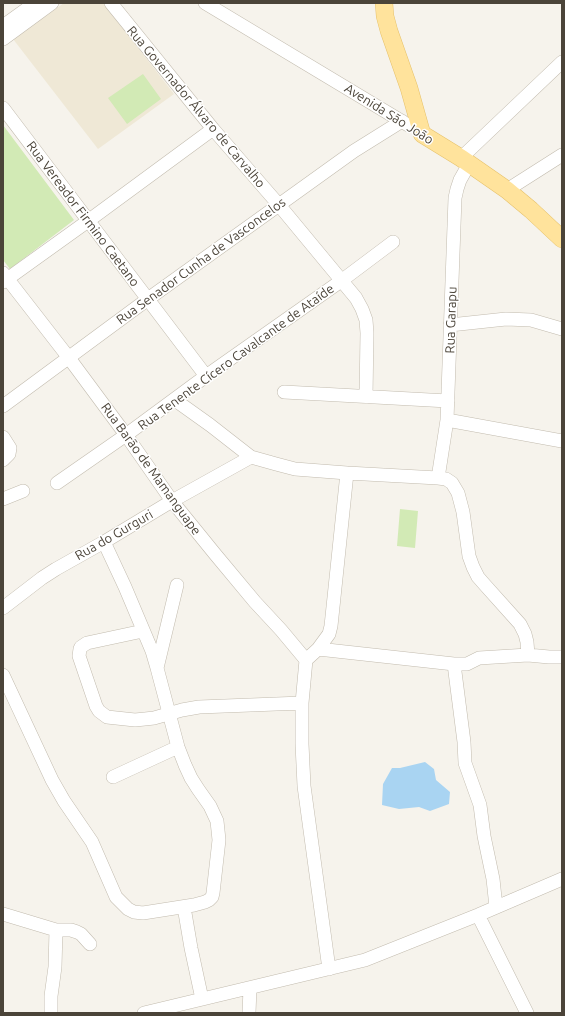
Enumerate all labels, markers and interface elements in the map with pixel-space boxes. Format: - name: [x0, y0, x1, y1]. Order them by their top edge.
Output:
- street label: Rua Governador Álvaro de Carvalho: [124, 23, 268, 191]
- street label: Avenida São João: [342, 80, 436, 148]
- street label: Rua Vereador Firmino Caetano: [23, 138, 143, 290]
- street label: Rua Senador Cunha de Vasconcelos: [113, 194, 289, 328]
- street label: Rua Tenente Cícero Cavalcante de Ataíde: [135, 281, 337, 433]
- street label: Rua Garapu: [442, 286, 460, 354]
- street label: Rua Barão de Mamanguape: [98, 400, 204, 538]
- street label: Rua do Gurguri: [72, 506, 156, 564]

